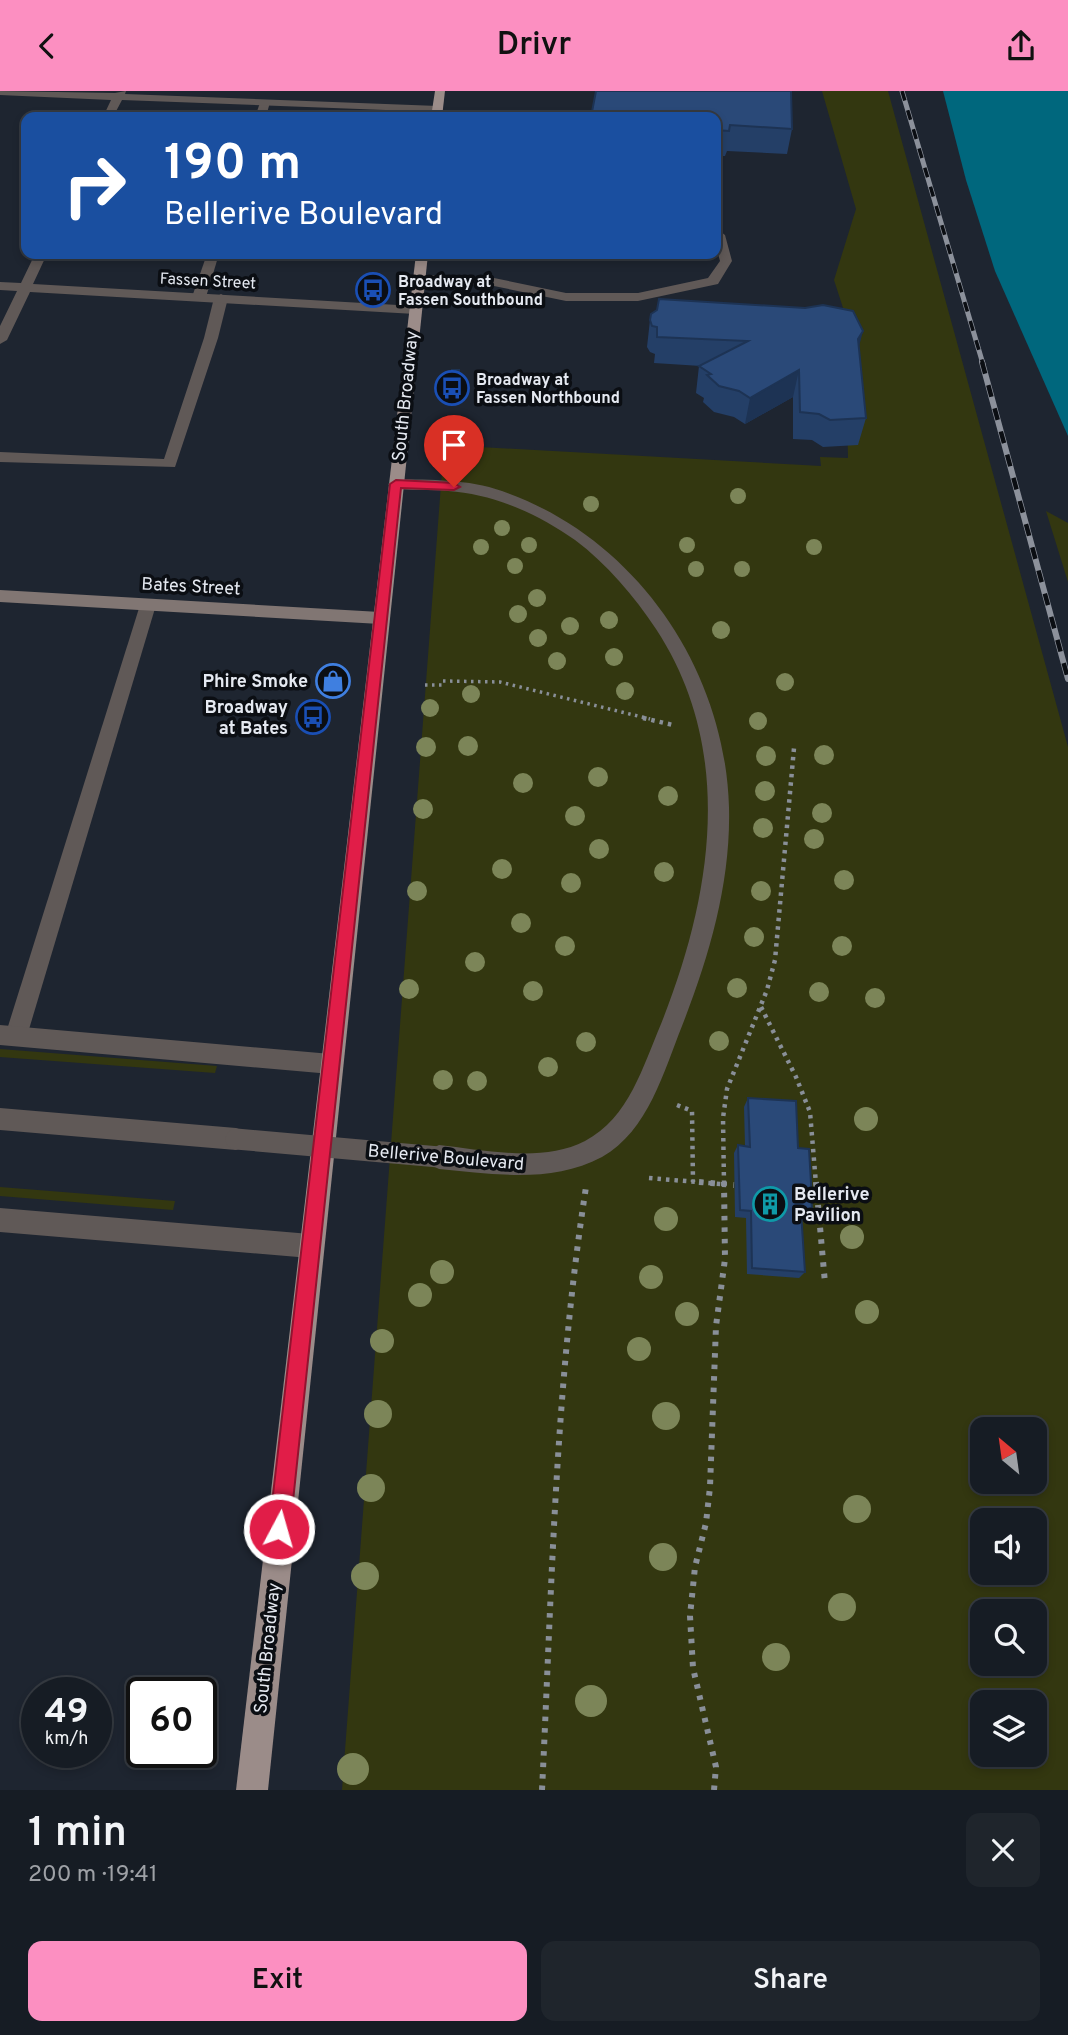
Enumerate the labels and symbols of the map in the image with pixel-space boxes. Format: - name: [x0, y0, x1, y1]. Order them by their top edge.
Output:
- street label: Fassen Street: [159, 269, 257, 295]
- bus stop icon: Broadway at Fassen Southbound: [354, 271, 392, 309]
- place label: Broadway at Fassen Southbound: [398, 273, 543, 311]
- street label: South Broadway: [388, 330, 425, 463]
- bus stop icon: Broadway at Fassen Northbound: [433, 369, 471, 407]
- place label: Broadway at Fassen Northbound: [476, 371, 620, 409]
- pin: [424, 415, 484, 487]
- street label: Bates Street: [141, 573, 241, 602]
- shop icon: Phire Smoke: [314, 662, 352, 700]
- place label: Phire Smoke: [202, 671, 308, 694]
- place label: Broadway at Bates: [204, 697, 288, 741]
- bus stop icon: Broadway at Bates: [294, 698, 332, 736]
- street label: Bellerive Boulevard: [367, 1140, 525, 1177]
- place label: Bellerive Pavilion: [794, 1184, 869, 1228]
- building icon: Bellerive Pavilion: [751, 1185, 789, 1223]
- north arrow: [970, 1417, 1046, 1495]
- position arrow: [242, 1492, 316, 1566]
- street label: South Broadway: [250, 1582, 287, 1715]
- speed limit sign: 60: [126, 1677, 217, 1768]

